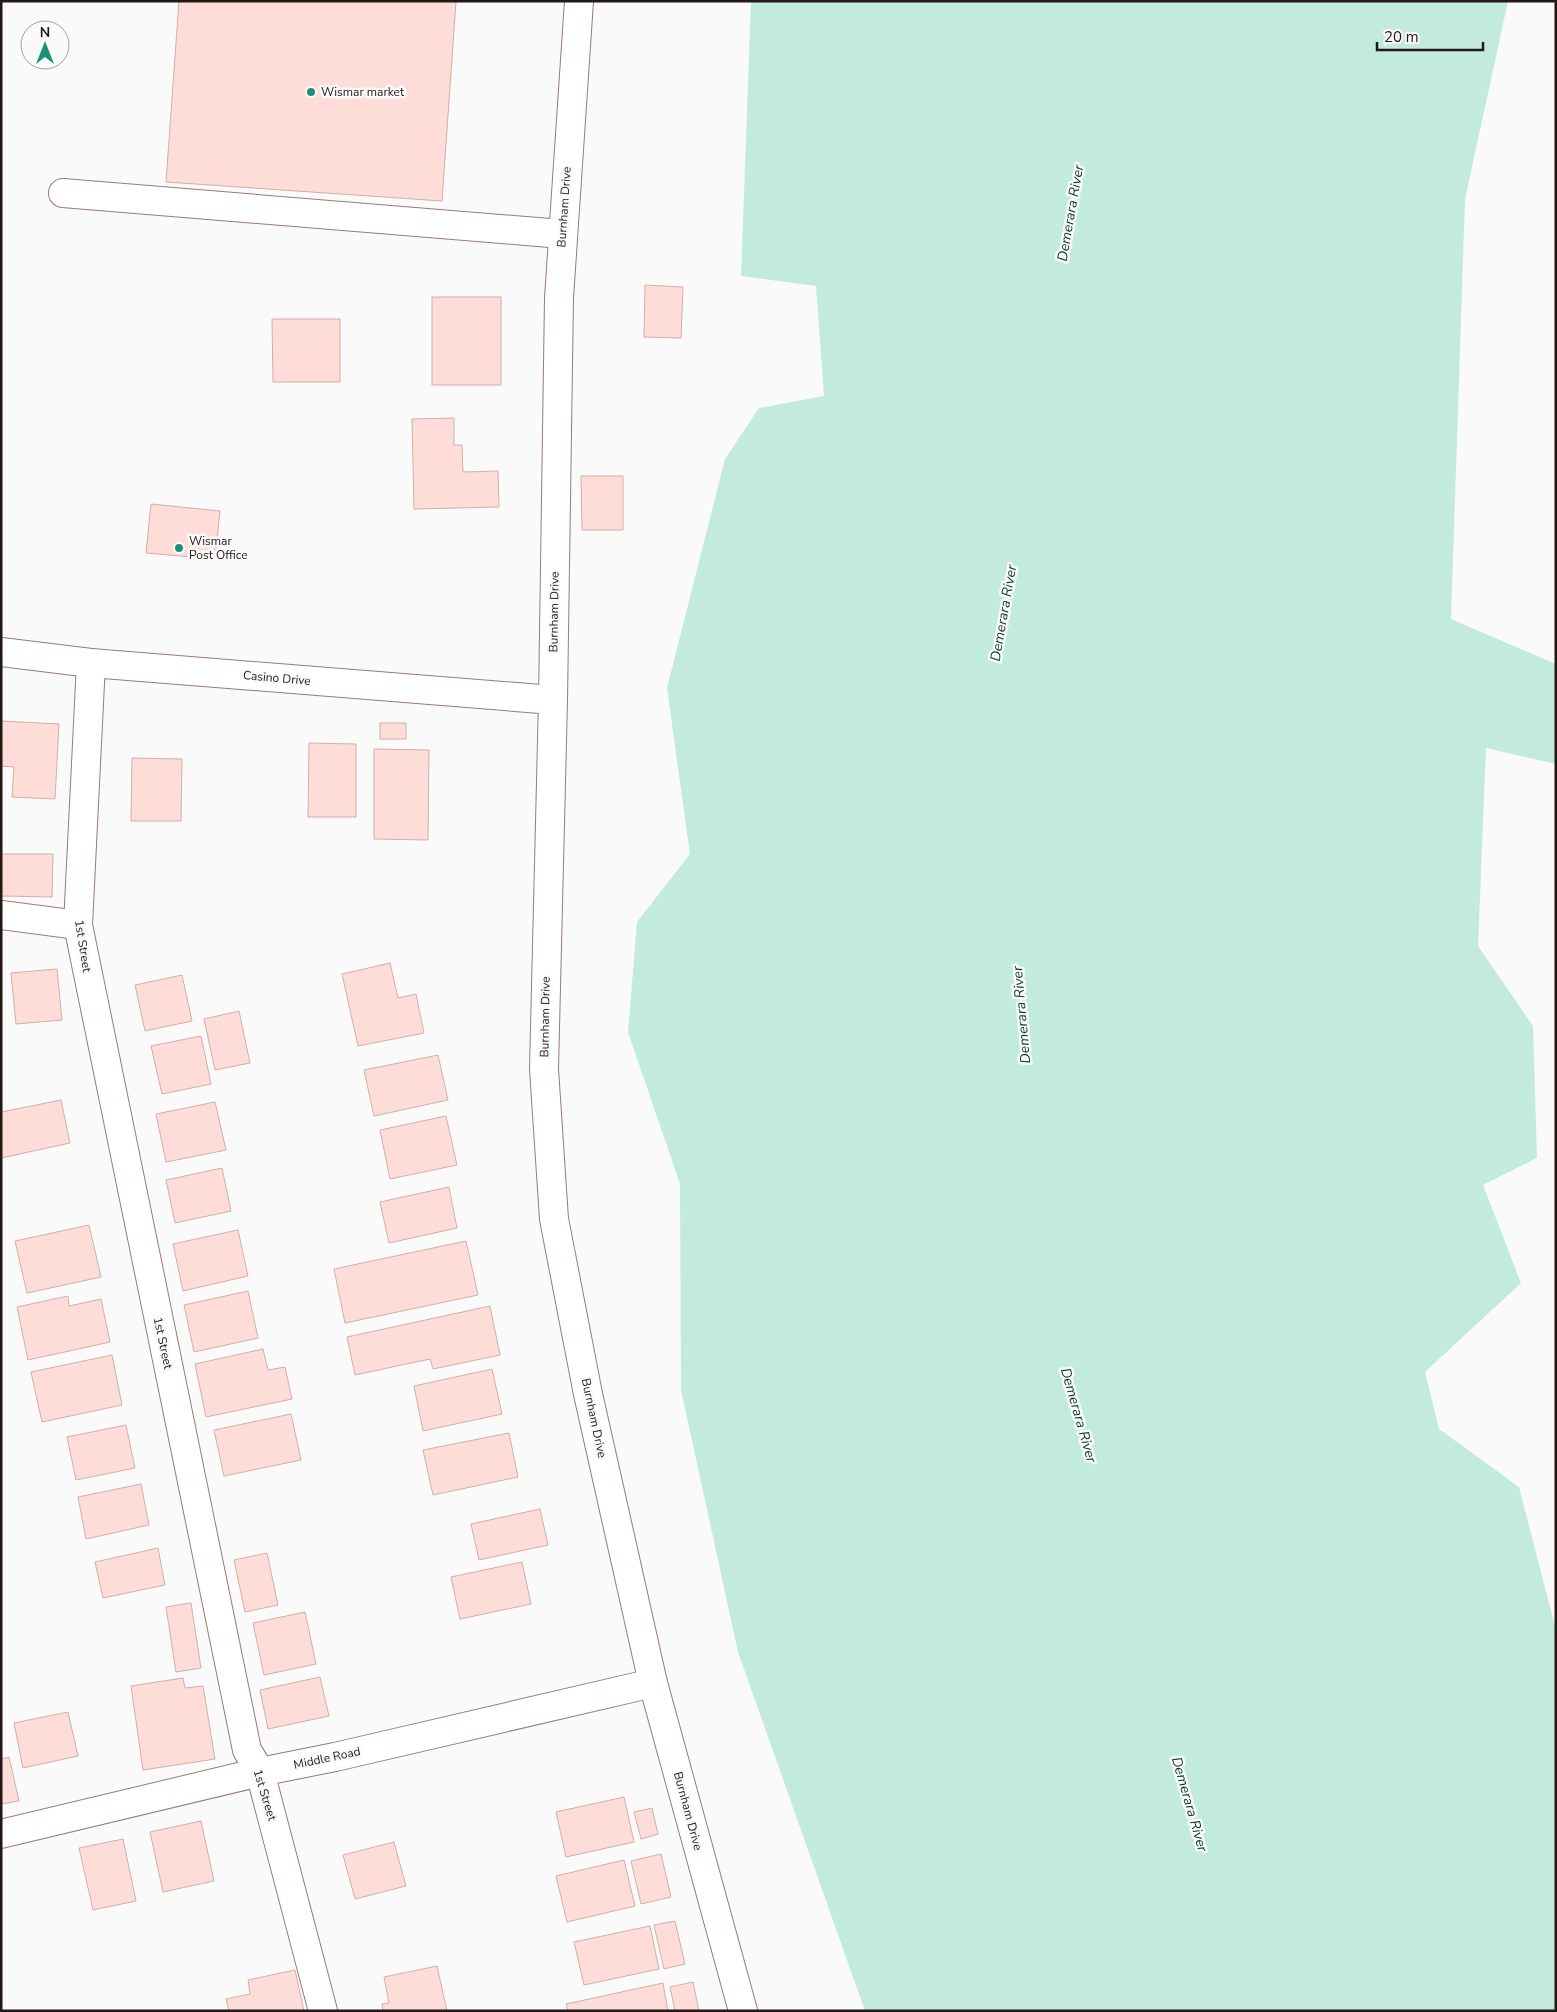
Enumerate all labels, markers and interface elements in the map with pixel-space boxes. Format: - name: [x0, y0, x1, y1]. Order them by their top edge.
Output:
- north arrow: [20, 20, 70, 70]
- scale bar: [1377, 20, 1483, 52]
- text: N: [40, 23, 50, 42]
- text: 20 m: [1384, 27, 1419, 47]
- place label: Wismar market: [321, 84, 405, 100]
- marker: Wismar market: [305, 86, 317, 98]
- water label: Demerara River: [1053, 162, 1089, 263]
- street label: Burnham Drive: [553, 166, 575, 248]
- place label: Wismar Post Office: [189, 533, 248, 563]
- marker: Wismar Post Office: [173, 542, 185, 554]
- water label: Demerara River: [986, 562, 1022, 663]
- street label: Burnham Drive: [545, 571, 563, 653]
- street label: Casino Drive: [243, 667, 311, 689]
- street label: 1st Street: [71, 919, 95, 974]
- water label: Demerara River: [1008, 964, 1035, 1064]
- street label: Burnham Drive: [536, 976, 554, 1058]
- street label: 1st Street: [150, 1315, 176, 1371]
- water label: Demerara River: [1056, 1366, 1101, 1466]
- street label: Burnham Drive: [578, 1377, 610, 1459]
- street label: Middle Road: [292, 1743, 362, 1773]
- water label: Demerara River: [1167, 1755, 1212, 1855]
- street label: 1st Street: [250, 1767, 281, 1823]
- street label: Burnham Drive: [670, 1770, 706, 1852]

